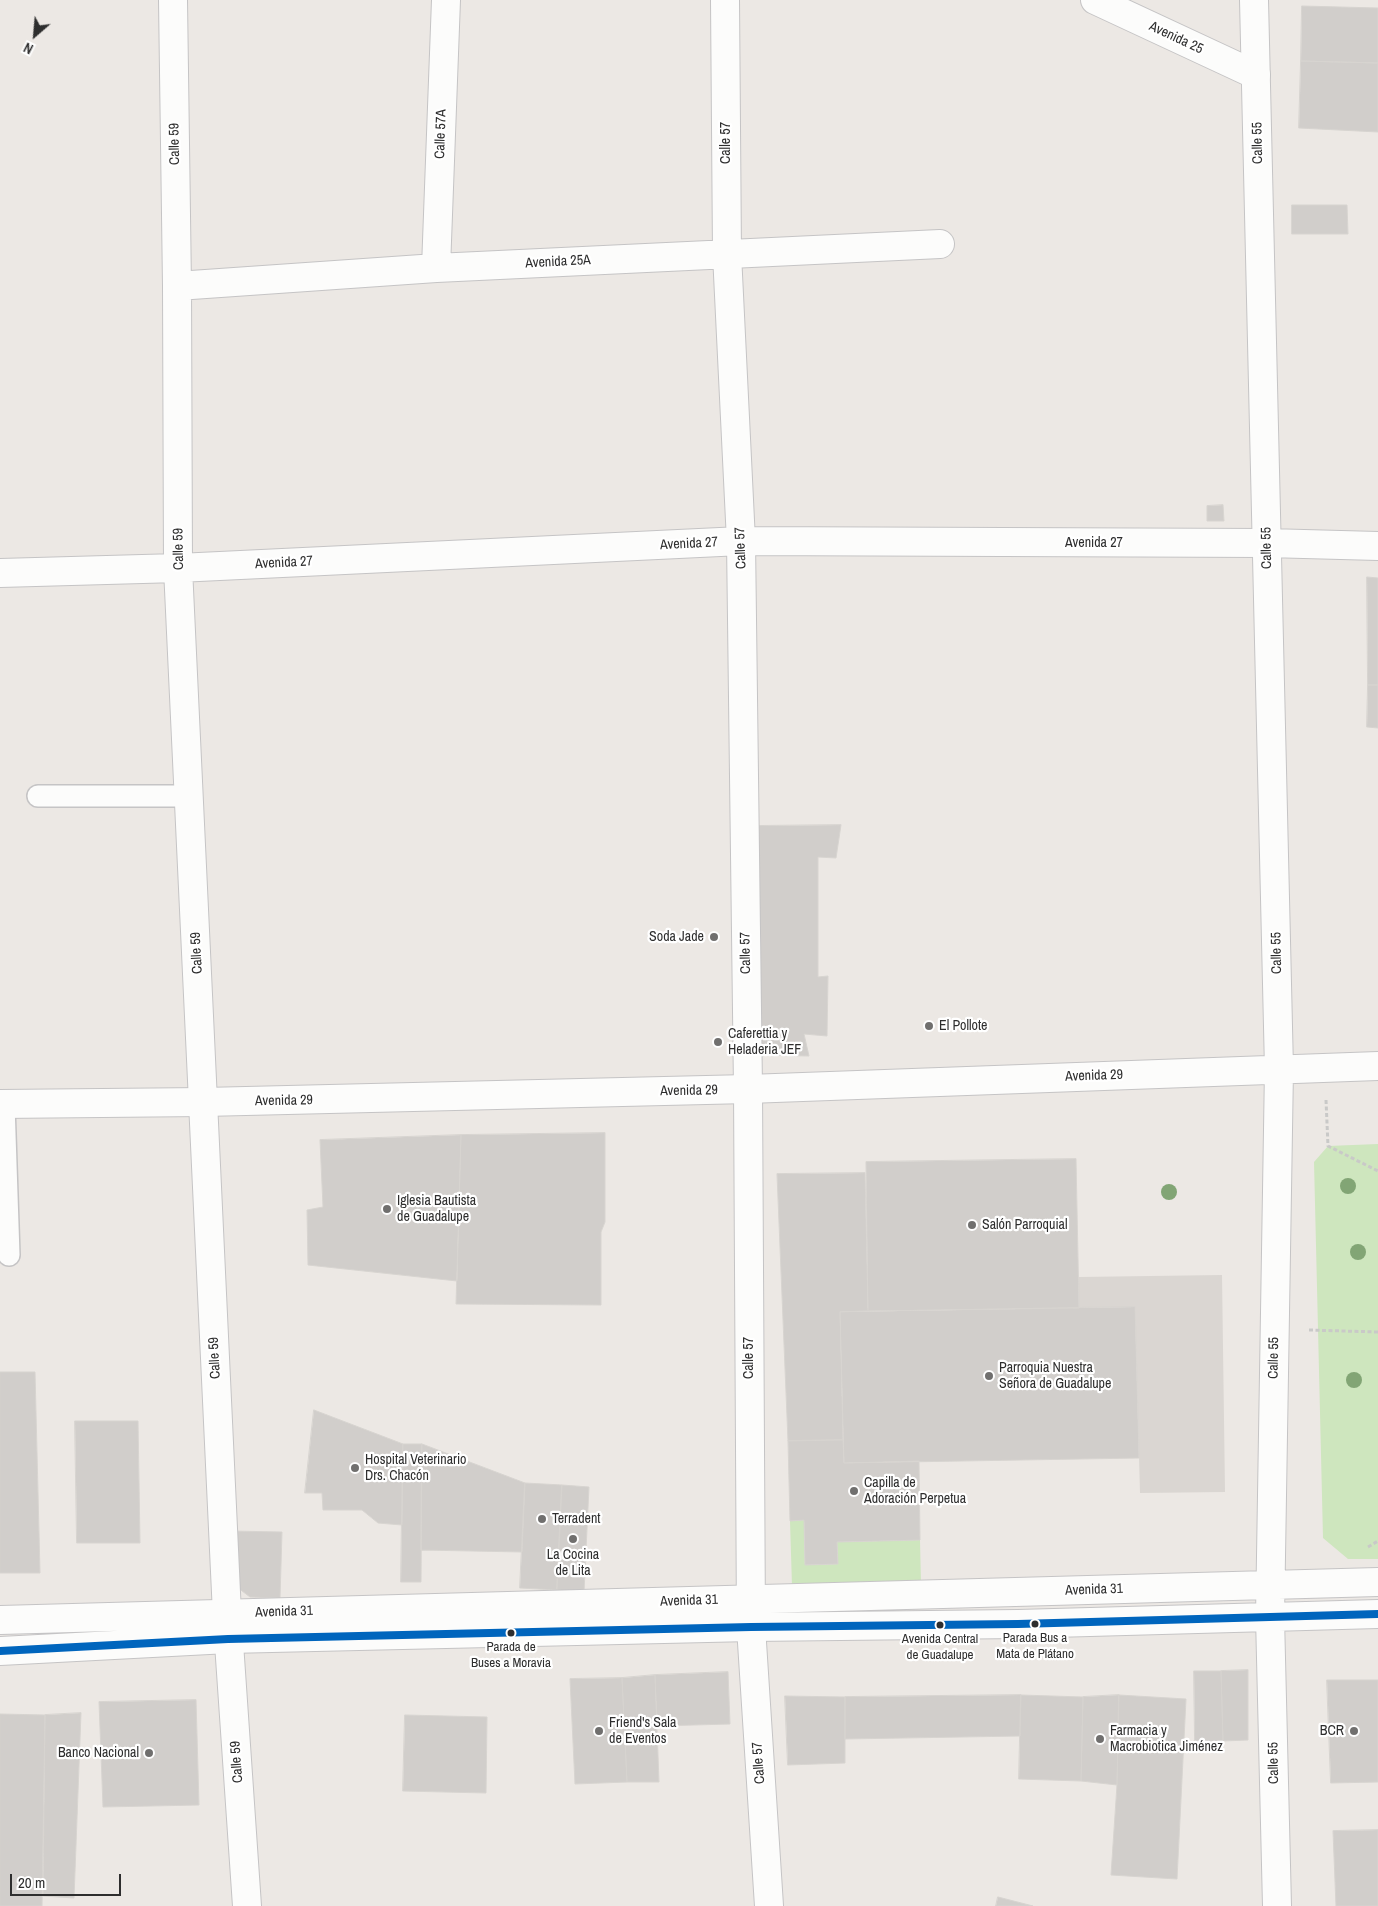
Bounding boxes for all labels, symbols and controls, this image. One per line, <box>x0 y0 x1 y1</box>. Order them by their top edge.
north arrow <box>10 10 60 60</box>
street label: Avenida 25 <box>1146 18 1206 58</box>
text: N <box>20 38 36 58</box>
street label: Calle 57A <box>432 109 450 159</box>
street label: Calle 57 <box>718 122 734 164</box>
street label: Calle 55 <box>1249 122 1267 164</box>
street label: Calle 59 <box>166 123 184 165</box>
street label: Avenida 25A <box>525 252 591 272</box>
street label: Calle 57 <box>732 527 750 569</box>
street label: Calle 55 <box>1258 527 1276 569</box>
street label: Calle 59 <box>170 528 188 570</box>
street label: Avenida 27 <box>660 534 718 554</box>
street label: Avenida 27 <box>1065 535 1123 551</box>
street label: Avenida 27 <box>255 553 313 573</box>
place label: Soda Jade <box>649 929 704 945</box>
marker: Soda Jade <box>708 931 720 943</box>
street label: Calle 59 <box>188 932 206 974</box>
street label: Calle 57 <box>737 932 755 974</box>
street label: Calle 55 <box>1268 932 1286 974</box>
place label: El Pollote <box>939 1018 987 1034</box>
marker: El Pollote <box>923 1020 935 1032</box>
place label: Caferettia y Heladeria JEF <box>728 1026 801 1058</box>
marker: Caferettia y Heladeria JEF <box>712 1036 724 1048</box>
street label: Avenida 29 <box>1065 1067 1123 1085</box>
street label: Avenida 29 <box>660 1082 718 1100</box>
street label: Avenida 29 <box>255 1092 313 1110</box>
place label: Iglesia Bautista de Guadalupe <box>397 1193 476 1226</box>
marker: Iglesia Bautista de Guadalupe <box>381 1203 393 1215</box>
place label: Salón Parroquial <box>982 1217 1068 1233</box>
marker: Salón Parroquial <box>966 1219 978 1231</box>
street label: Calle 59 <box>206 1337 224 1379</box>
street label: Calle 57 <box>741 1337 757 1379</box>
street label: Calle 55 <box>1265 1337 1283 1379</box>
place label: Parroquia Nuestra Señora de Guadalupe <box>999 1360 1111 1392</box>
marker: Parroquia Nuestra Señora de Guadalupe <box>983 1370 995 1382</box>
place label: Hospital Veterinario Drs. Chacón <box>365 1452 466 1484</box>
marker: Hospital Veterinario Drs. Chacón <box>349 1462 361 1474</box>
place label: Capilla de Adoración Perpetua <box>864 1475 966 1508</box>
marker: Capilla de Adoración Perpetua <box>848 1485 860 1497</box>
place label: Terradent <box>552 1511 600 1527</box>
marker: Terradent <box>536 1513 548 1525</box>
marker: La Cocina de Lita <box>567 1533 579 1545</box>
place label: La Cocina de Lita <box>547 1547 599 1580</box>
street label: Avenida 31 <box>1065 1581 1123 1599</box>
street label: Avenida 31 <box>660 1592 718 1610</box>
street label: Avenida 31 <box>255 1603 313 1621</box>
marker: Parada Bus a Mata de Plátano <box>1030 1619 1040 1629</box>
marker: Avenida Central de Guadalupe <box>935 1620 945 1630</box>
marker: Parada de Buses a Moravia <box>506 1628 516 1638</box>
place label: Parada Bus a Mata de Plátano <box>996 1631 1074 1662</box>
place label: Avenida Central de Guadalupe <box>902 1632 978 1663</box>
place label: Parada de Buses a Moravia <box>471 1640 551 1671</box>
place label: Friend's Sala de Eventos <box>609 1715 676 1748</box>
place label: Farmacia y Macrobiotica Jiménez <box>1110 1723 1223 1755</box>
place label: BCR <box>1320 1723 1344 1739</box>
marker: Friend's Sala de Eventos <box>593 1725 605 1737</box>
marker: BCR <box>1348 1725 1360 1737</box>
marker: Farmacia y Macrobiotica Jiménez <box>1094 1733 1106 1745</box>
street label: Calle 59 <box>227 1740 247 1784</box>
street label: Calle 57 <box>749 1741 769 1785</box>
street label: Calle 55 <box>1265 1742 1283 1784</box>
place label: Banco Nacional <box>58 1745 139 1761</box>
marker: Banco Nacional <box>143 1747 155 1759</box>
scale bar <box>12 1864 124 1896</box>
text: 20 m <box>18 1872 45 1893</box>

